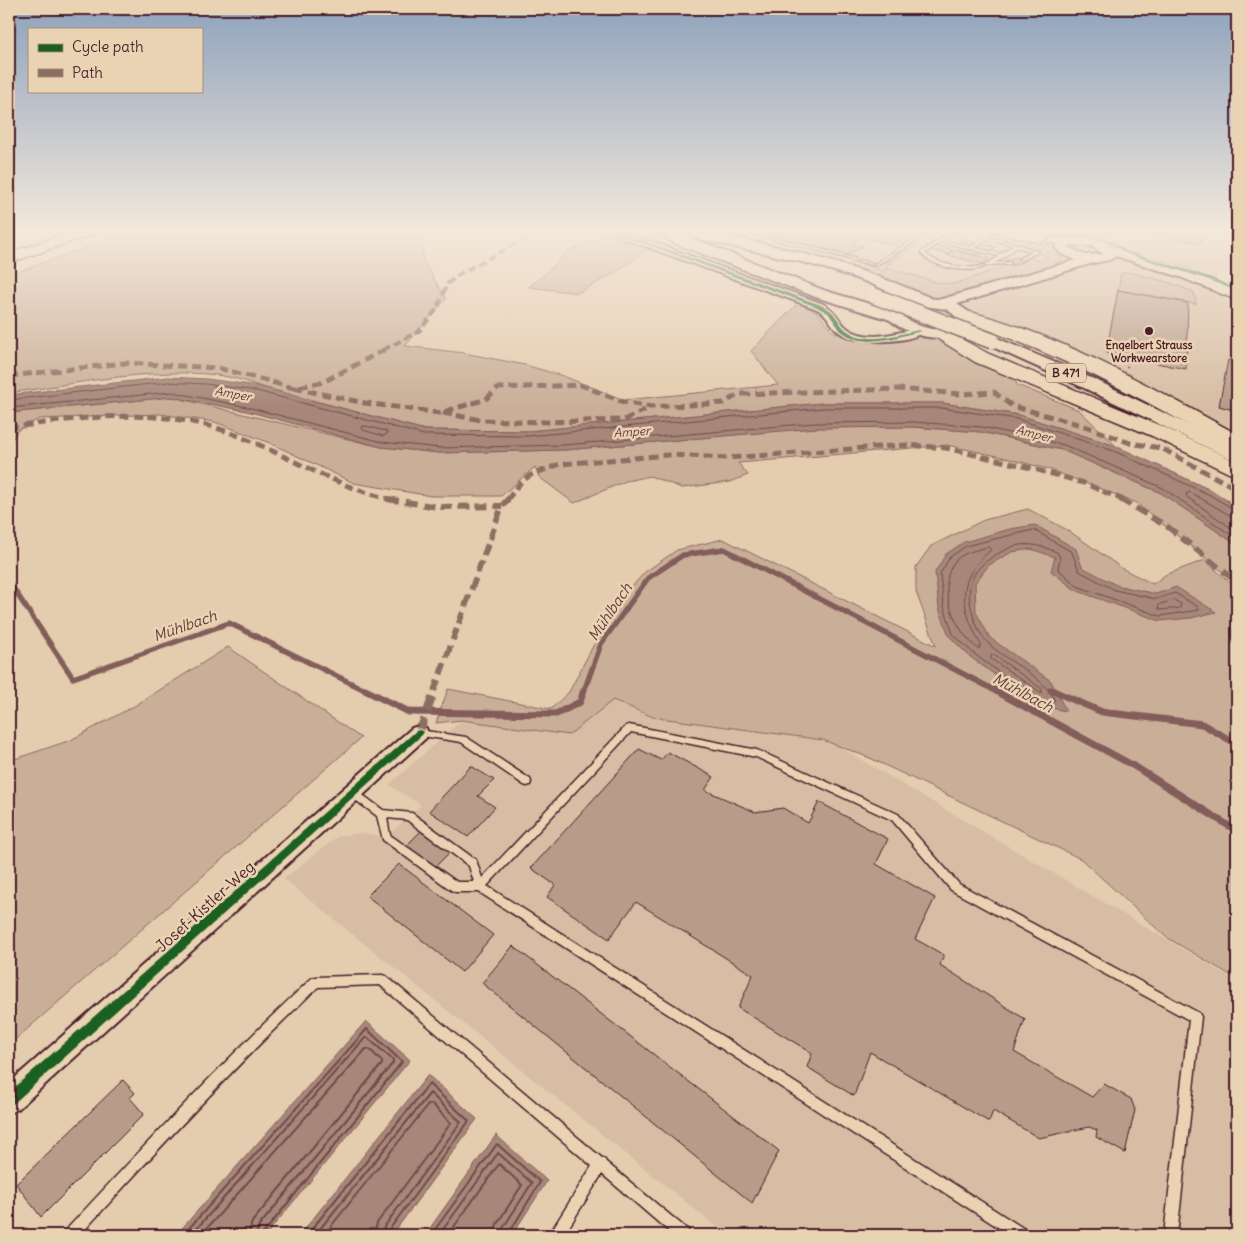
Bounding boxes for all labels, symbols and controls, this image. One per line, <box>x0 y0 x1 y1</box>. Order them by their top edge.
legend <box>28 28 202 92</box>
text: Cycle path <box>72 37 144 56</box>
text: Path <box>72 63 103 82</box>
marker: Engelbert Strauss Workwearstore <box>1143 325 1155 337</box>
place label: Engelbert Strauss Workwearstore <box>1106 338 1192 365</box>
road number: B 471 <box>1046 363 1086 382</box>
water label: Amper <box>214 383 254 404</box>
water label: Amper <box>1015 422 1056 446</box>
water label: Amper <box>613 423 653 440</box>
water label: Mühlbach <box>583 579 636 644</box>
water label: Mühlbach <box>151 606 219 645</box>
water label: Mühlbach <box>990 669 1057 717</box>
street label: Josef-Kistler-Weg <box>151 856 259 956</box>

